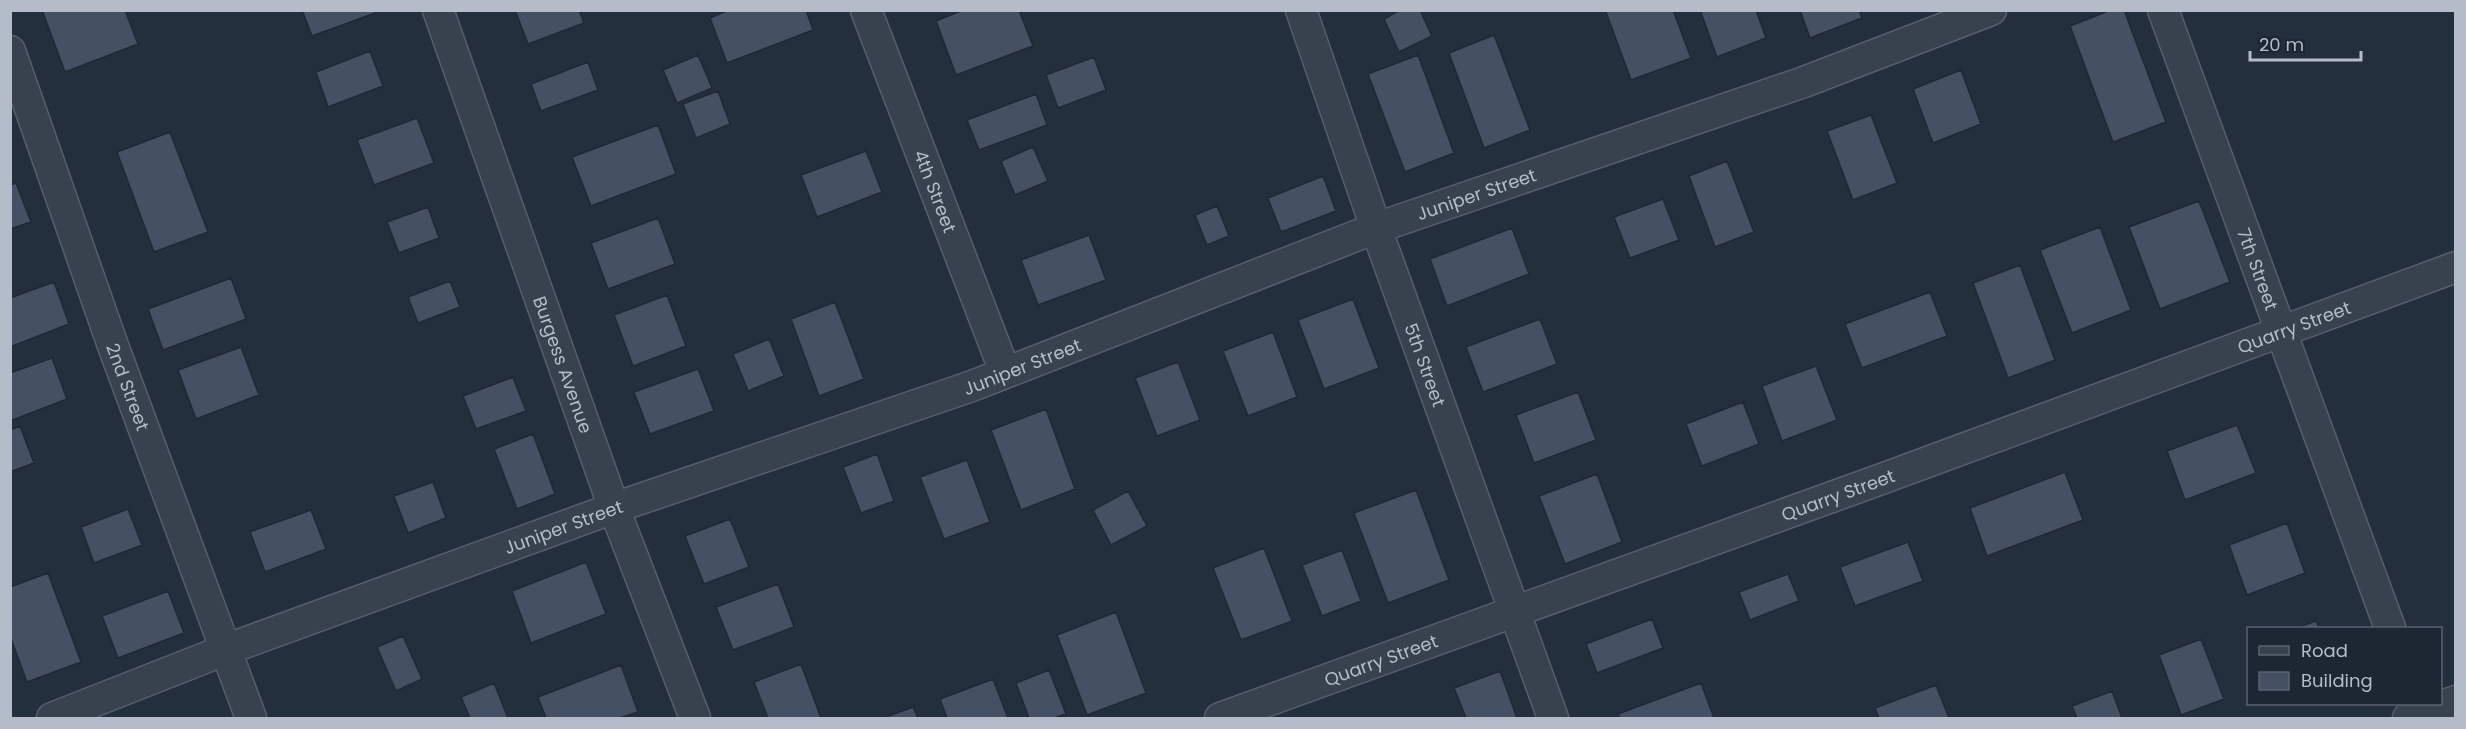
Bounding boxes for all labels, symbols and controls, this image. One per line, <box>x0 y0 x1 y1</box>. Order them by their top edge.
scale bar <box>2250 24 2361 62</box>
text: 20 m <box>2259 32 2304 57</box>
street label: 4th Street <box>908 146 963 236</box>
street label: Juniper Street <box>1413 162 1539 226</box>
street label: 7th Street <box>2232 225 2285 314</box>
street label: Burgess Avenue <box>528 292 599 437</box>
street label: Quarry Street <box>2234 294 2354 359</box>
street label: 5th Street <box>1399 320 1452 410</box>
street label: Juniper Street <box>960 332 1085 401</box>
street label: 2nd Street <box>101 339 156 434</box>
street label: Quarry Street <box>1778 463 1898 527</box>
street label: Juniper Street <box>500 493 626 560</box>
legend <box>2247 627 2442 705</box>
street label: Quarry Street <box>1321 628 1441 692</box>
text: Road <box>2301 638 2348 663</box>
text: Building <box>2301 668 2373 693</box>

